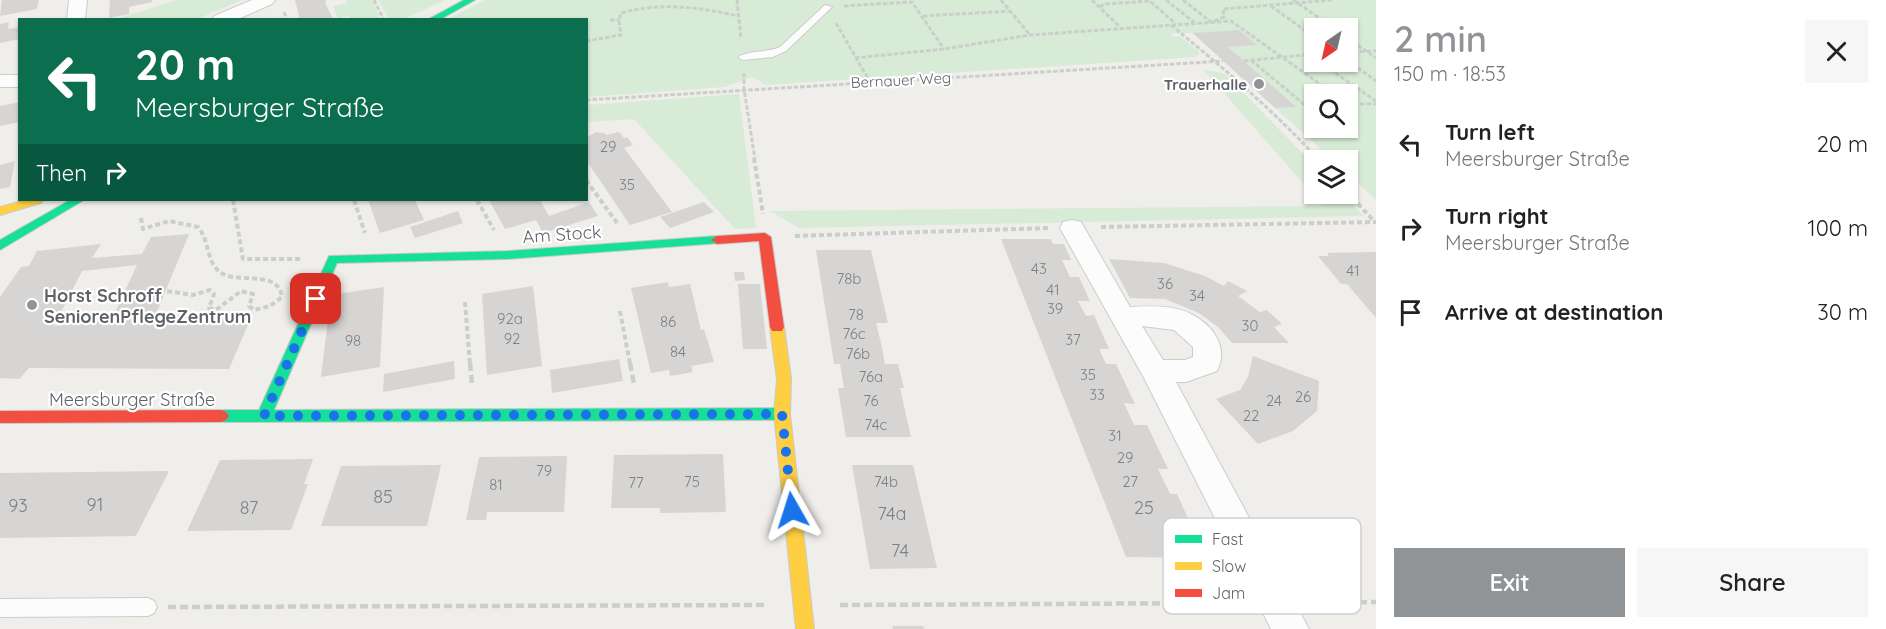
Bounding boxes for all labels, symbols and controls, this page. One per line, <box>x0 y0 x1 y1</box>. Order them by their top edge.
text: 2 min <box>1394 16 1487 61</box>
north arrow <box>1304 18 1358 72</box>
map controls <box>1304 18 1358 204</box>
button: close <box>1805 20 1868 83</box>
text: 20 m <box>135 38 235 91</box>
icon: left <box>36 42 114 120</box>
text: 150 m · 18:53 <box>1394 61 1506 86</box>
street label: Bernauer Weg <box>850 68 952 92</box>
place label: Trauerhalle <box>1164 75 1247 94</box>
marker: Trauerhalle <box>1252 77 1266 91</box>
button: search <box>1304 84 1358 138</box>
text: Meersburger Straße <box>135 90 384 124</box>
text: Turn left <box>1445 118 1535 146</box>
icon: left <box>1394 128 1427 161</box>
text: 20 m <box>1817 130 1868 158</box>
house number: 29 <box>600 137 616 156</box>
text: Meersburger Straße <box>1445 146 1630 171</box>
button: layers <box>1304 150 1358 204</box>
icon: right <box>99 156 132 189</box>
text: Then <box>36 159 87 187</box>
house number: 35 <box>619 175 635 194</box>
text: Turn right <box>1445 202 1549 230</box>
icon: right <box>1394 212 1427 245</box>
text: 100 m <box>1808 214 1868 242</box>
street label: Am Stock <box>522 220 602 248</box>
text: Meersburger Straße <box>1445 230 1630 255</box>
house number: 43 <box>1031 259 1047 278</box>
house number: 41 <box>1346 261 1360 280</box>
house number: 78b <box>837 269 861 288</box>
pin <box>290 273 341 324</box>
house number: 36 <box>1157 274 1173 293</box>
house number: 41 <box>1046 280 1060 299</box>
icon: arrive <box>299 282 332 315</box>
place label: Horst Schroff SeniorenPflegeZentrum <box>44 284 251 328</box>
house number: 34 <box>1189 286 1205 305</box>
icon: arrive <box>1394 296 1427 329</box>
marker: Horst Schroff SeniorenPflegeZentrum <box>25 298 39 312</box>
text: Arrive at destination <box>1445 298 1663 326</box>
text: 30 m <box>1817 298 1868 326</box>
house number: 39 <box>1047 299 1063 318</box>
house number: 78 <box>848 305 864 324</box>
house number: 92a <box>497 309 523 328</box>
house number: 86 <box>660 312 676 331</box>
house number: 30 <box>1242 316 1258 335</box>
house number: 76c <box>842 324 866 343</box>
house number: 92 <box>504 329 520 348</box>
house number: 37 <box>1065 330 1081 349</box>
house number: 98 <box>345 331 361 350</box>
house number: 84 <box>670 342 686 361</box>
house number: 76b <box>846 344 870 363</box>
house number: 35 <box>1080 365 1096 384</box>
house number: 76a <box>859 367 883 386</box>
house number: 33 <box>1089 385 1105 404</box>
house number: 26 <box>1295 387 1311 406</box>
street label: Meersburger Straße <box>49 388 215 411</box>
house number: 76 <box>863 391 879 410</box>
house number: 24 <box>1266 391 1282 410</box>
house number: 22 <box>1243 406 1259 425</box>
house number: 74c <box>865 415 888 434</box>
house number: 31 <box>1108 426 1122 445</box>
house number: 29 <box>1117 448 1133 467</box>
house number: 79 <box>536 461 552 480</box>
house number: 75 <box>684 472 700 491</box>
house number: 74b <box>874 472 898 491</box>
house number: 27 <box>1122 472 1138 491</box>
house number: 77 <box>628 473 644 492</box>
house number: 81 <box>489 475 503 494</box>
position arrow <box>760 478 824 542</box>
house number: 85 <box>373 485 393 508</box>
house number: 91 <box>87 493 103 516</box>
house number: 93 <box>8 494 28 517</box>
house number: 87 <box>240 496 258 519</box>
house number: 25 <box>1134 496 1154 519</box>
house number: 74a <box>878 502 906 525</box>
legend <box>1163 518 1361 614</box>
text: Fast <box>1212 529 1243 549</box>
house number: 74 <box>891 539 909 562</box>
button: Exit <box>1394 548 1625 617</box>
button: Share <box>1637 548 1868 617</box>
text: Slow <box>1212 556 1246 576</box>
text: Jam <box>1212 583 1245 603</box>

